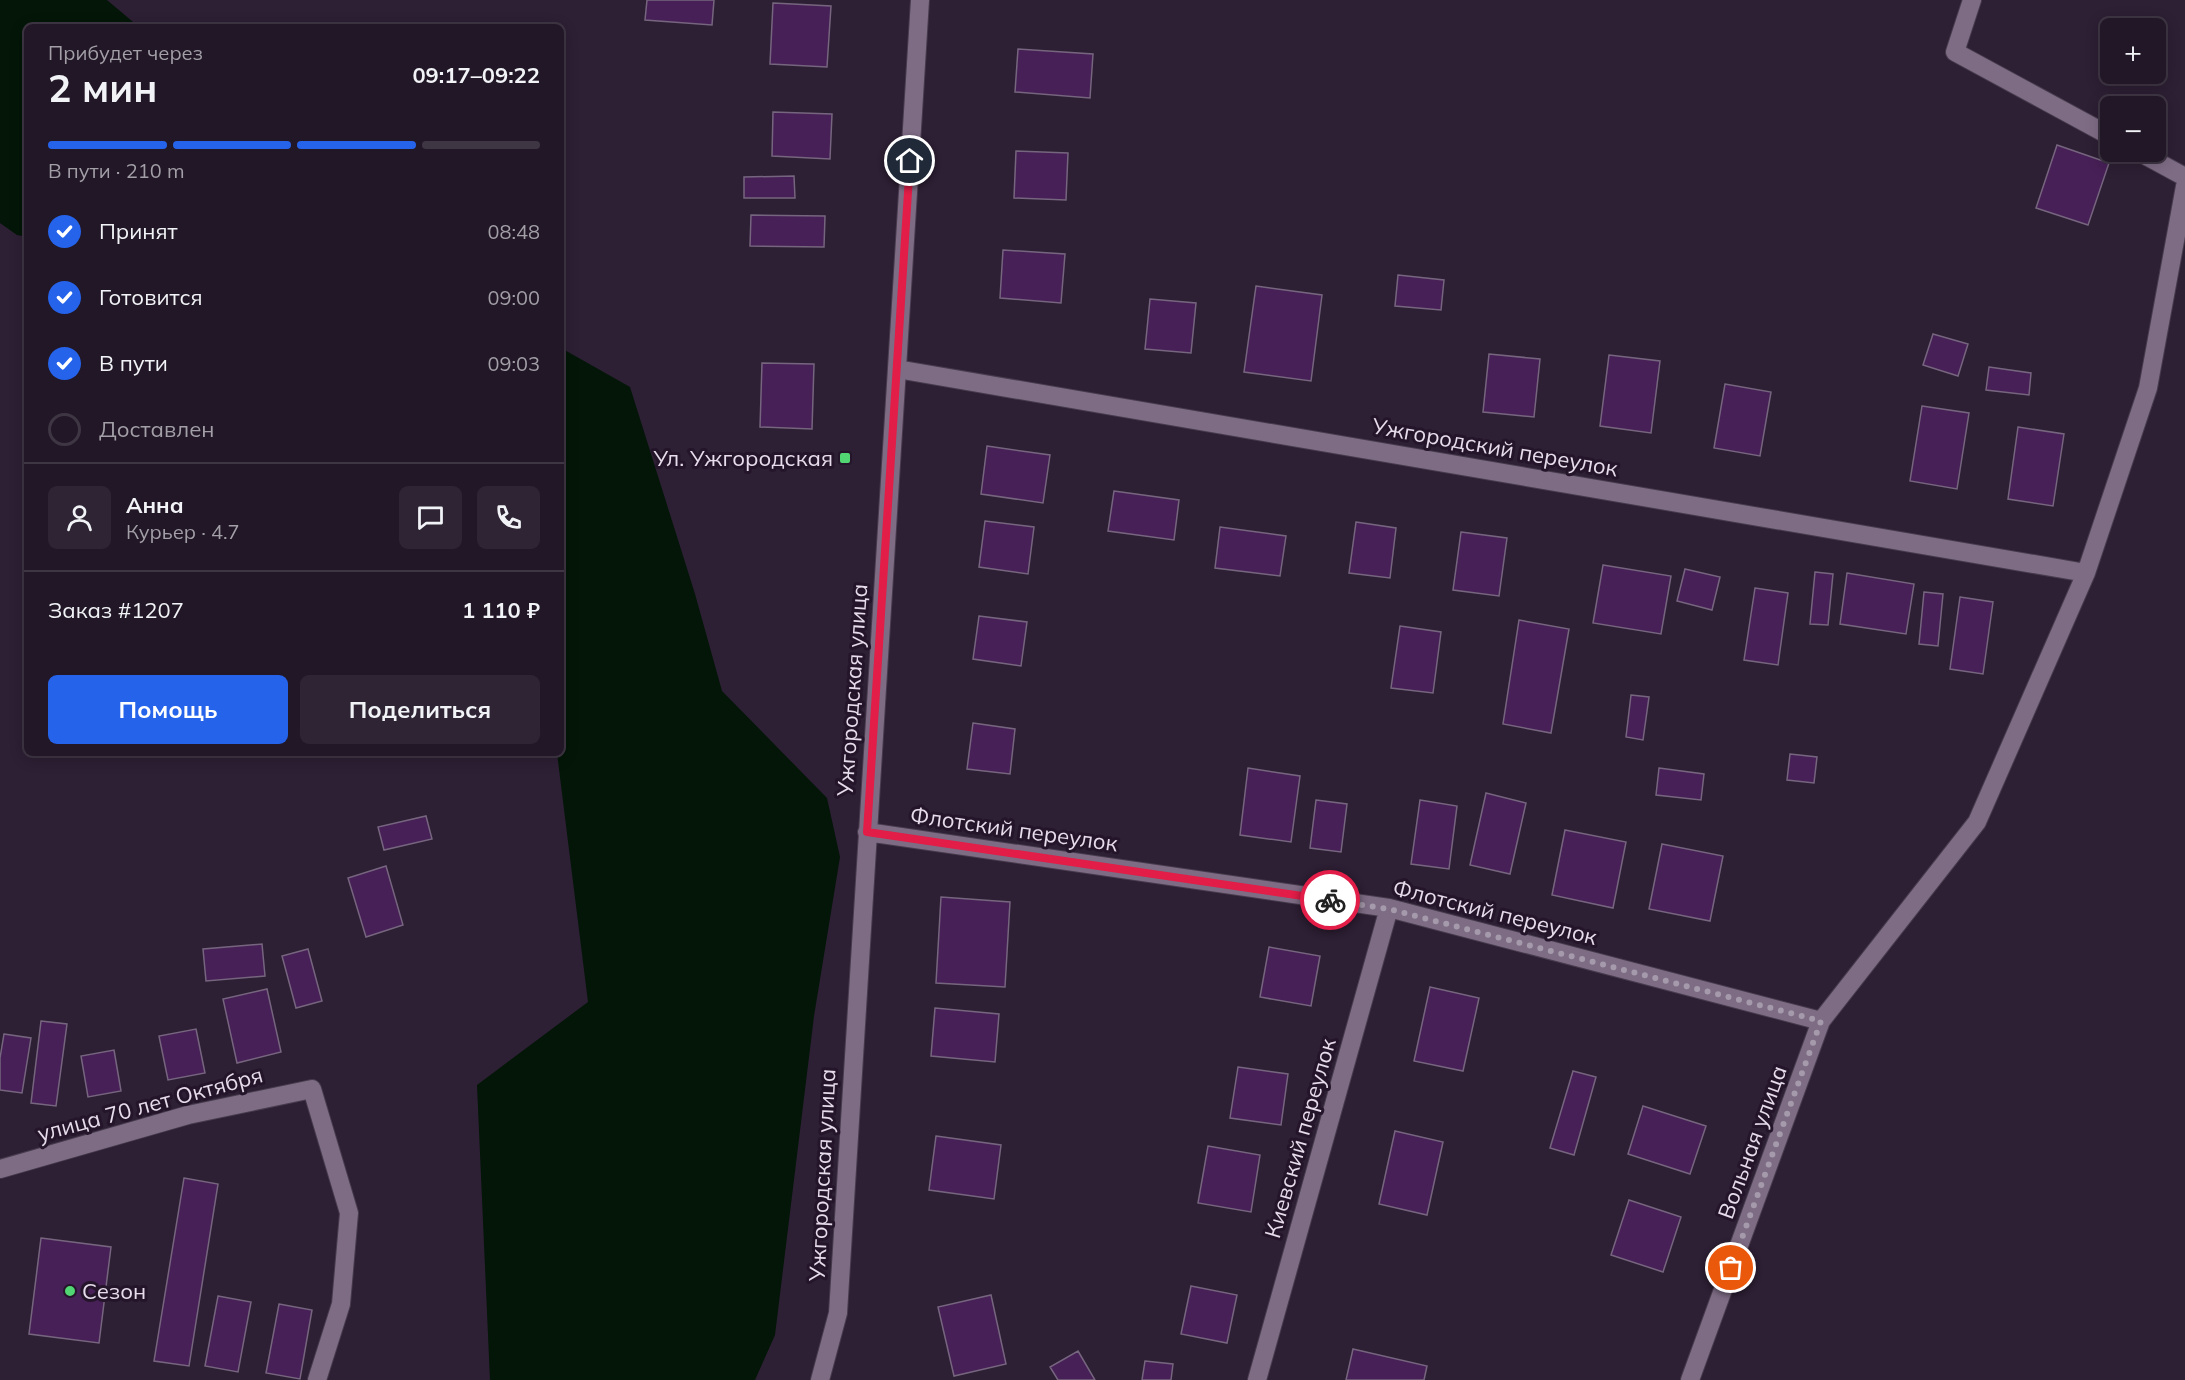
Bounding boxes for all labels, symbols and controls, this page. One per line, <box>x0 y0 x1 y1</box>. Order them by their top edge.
map controls <box>2100 18 2166 162</box>
button: + <box>2100 18 2166 84</box>
text: Прибудет через <box>48 40 203 65</box>
text: 09:17–09:22 <box>412 61 540 89</box>
text: 2 мин <box>48 63 157 112</box>
button: − <box>2100 96 2166 162</box>
pin <box>884 135 935 186</box>
icon: home <box>893 144 926 177</box>
text: В пути · 210 m <box>48 158 184 183</box>
icon: check <box>48 215 81 248</box>
text: Принят <box>99 217 178 245</box>
text: 08:48 <box>487 219 540 244</box>
icon: check <box>48 281 81 314</box>
text: Готовится <box>99 283 203 311</box>
text: 09:00 <box>487 285 540 310</box>
icon: check <box>48 347 81 380</box>
text: В пути <box>99 349 168 377</box>
text: 09:03 <box>487 351 540 376</box>
street label: Ужгородский переулок <box>1369 411 1620 482</box>
text: Доставлен <box>99 415 215 443</box>
place label: Ул. Ужгородская <box>653 444 833 472</box>
marker: Ул. Ужгородская <box>838 451 852 465</box>
button: person <box>48 486 111 549</box>
button: chat <box>399 486 462 549</box>
button: phone <box>477 486 540 549</box>
text: Анна <box>126 491 184 519</box>
text: Курьер · 4.7 <box>126 519 240 544</box>
street label: Ужгородская улица <box>831 583 873 798</box>
text: Заказ #1207 <box>48 596 184 624</box>
text: 1 110 ₽ <box>462 596 540 624</box>
button: Помощь <box>48 675 288 744</box>
button: Поделиться <box>300 675 540 744</box>
street label: Флотский переулок <box>908 801 1120 857</box>
courier <box>1300 870 1360 930</box>
street label: Флотский переулок <box>1390 873 1600 951</box>
icon: bike <box>1314 884 1347 917</box>
street label: Киевский переулок <box>1258 1035 1342 1241</box>
street label: улица 70 лет Октября <box>34 1060 266 1148</box>
street label: Вольная улица <box>1711 1062 1793 1222</box>
street label: Ужгородская улица <box>802 1068 842 1283</box>
pin <box>1705 1242 1756 1293</box>
icon: bag <box>1714 1251 1747 1284</box>
place label: Сезон <box>82 1277 146 1305</box>
marker: Сезон <box>63 1284 77 1298</box>

